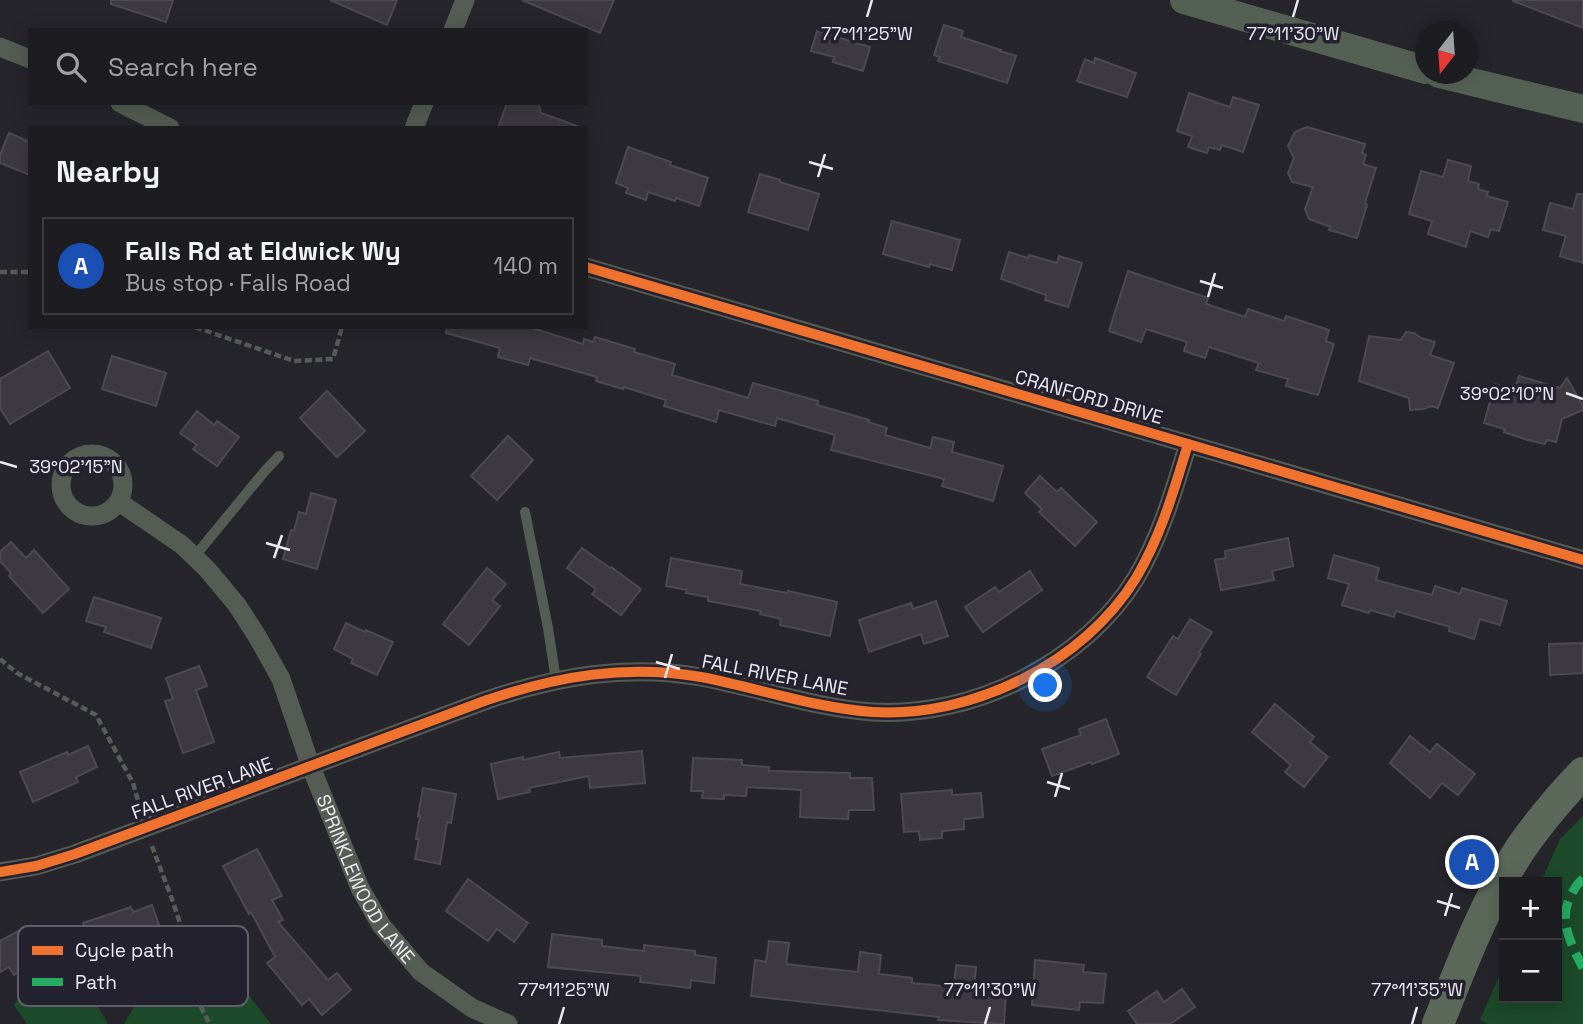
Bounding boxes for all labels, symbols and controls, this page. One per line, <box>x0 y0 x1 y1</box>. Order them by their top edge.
north arrow <box>1415 21 1478 84</box>
text: 77°11'25"W <box>821 22 913 45</box>
text: 77°11'30"W <box>1247 22 1340 45</box>
search box <box>28 28 588 105</box>
icon: search <box>52 48 90 86</box>
text: Search here <box>108 50 258 84</box>
text: Nearby <box>56 152 160 191</box>
text: Falls Rd at Eldwick Wy <box>125 234 401 268</box>
text: A <box>74 251 88 281</box>
text: 140 m <box>494 251 558 281</box>
text: Bus stop · Falls Road <box>125 268 351 298</box>
street label: CRANFORD DRIVE <box>1012 364 1166 430</box>
text: 39°02'10"N <box>1460 382 1554 405</box>
text: 39°02'15"N <box>29 455 123 478</box>
street label: FALL RIVER LANE <box>700 649 850 701</box>
your location <box>1028 668 1062 702</box>
street label: FALL RIVER LANE <box>128 751 276 825</box>
street label: SPRINKLEWOOD LANE <box>311 790 421 969</box>
pin: A <box>1449 836 1495 888</box>
map controls <box>1499 877 1562 1003</box>
button: + <box>1499 877 1562 940</box>
legend <box>18 926 248 1006</box>
text: Cycle path <box>75 938 174 963</box>
button: − <box>1499 940 1562 1003</box>
text: Path <box>75 970 117 995</box>
text: 77°11'25"W <box>518 978 610 1001</box>
text: 77°11'30"W <box>944 978 1037 1001</box>
text: 77°11'35"W <box>1371 978 1463 1001</box>

